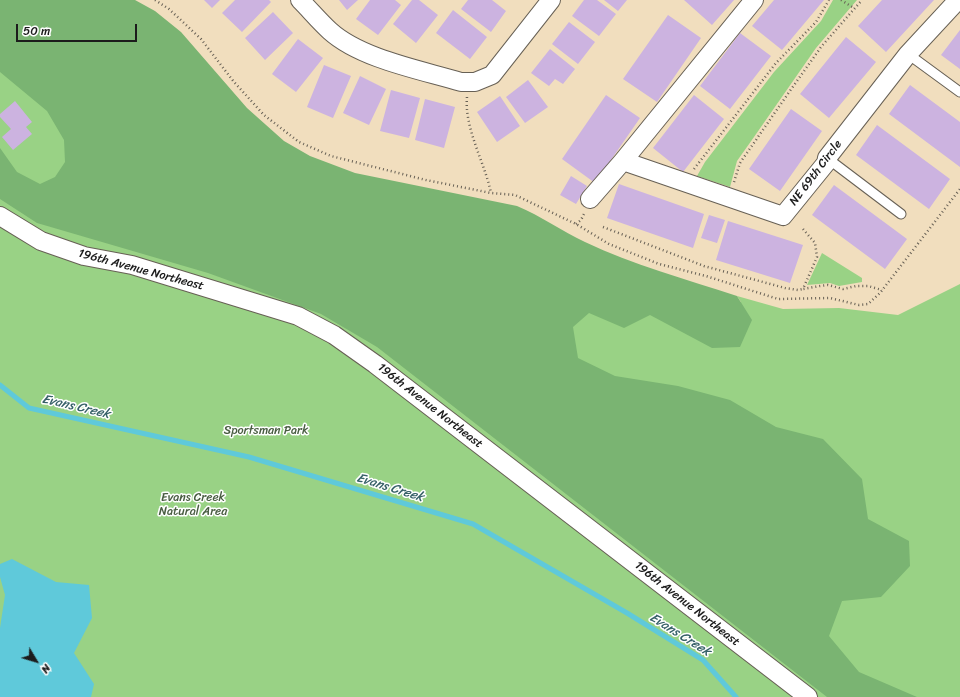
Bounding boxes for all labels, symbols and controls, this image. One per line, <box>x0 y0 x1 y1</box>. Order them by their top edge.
scale bar <box>18 16 139 42</box>
text: 50 m <box>23 20 50 42</box>
street label: NE 69th Circle <box>787 137 845 209</box>
street label: 196th Avenue Northeast <box>77 246 205 294</box>
street label: 196th Avenue Northeast <box>375 361 485 451</box>
water label: Evans Creek <box>41 392 111 422</box>
park label: Sportsman Park <box>224 424 308 438</box>
water label: Evans Creek <box>355 470 425 506</box>
park label: Evans Creek Natural Area <box>159 491 227 519</box>
street label: 196th Avenue Northeast <box>632 559 742 649</box>
water label: Evans Creek <box>647 610 713 660</box>
north arrow <box>16 641 56 681</box>
text: N <box>36 660 56 678</box>

